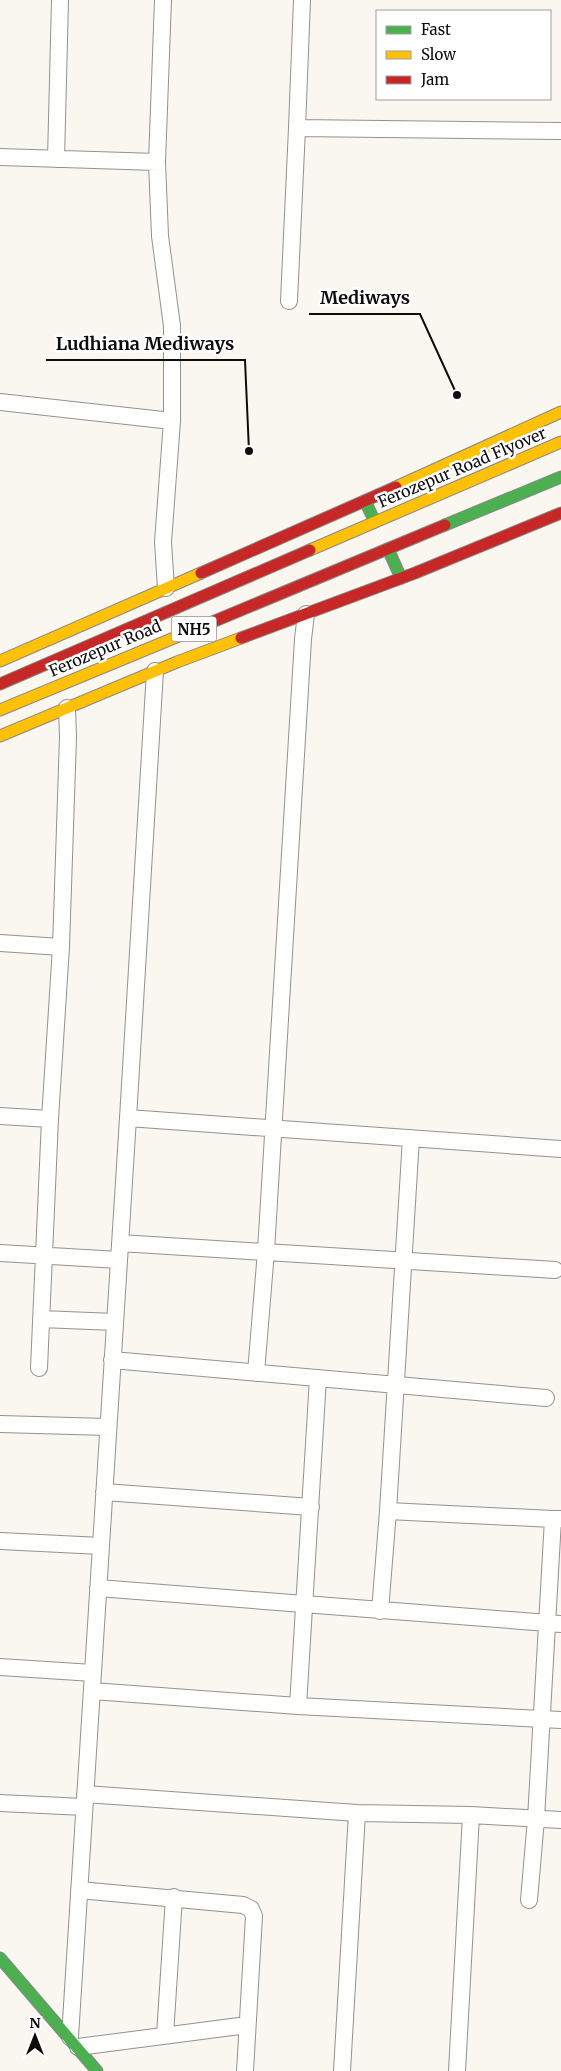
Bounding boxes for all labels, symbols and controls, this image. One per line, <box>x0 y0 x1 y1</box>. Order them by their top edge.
legend <box>376 10 551 100</box>
text: Fast <box>421 20 451 39</box>
text: Slow <box>421 45 456 64</box>
text: Jam <box>420 70 449 89</box>
callout: Mediways <box>309 281 420 314</box>
text: Mediways <box>320 286 410 309</box>
callout: Ludhiana Mediways <box>46 327 245 360</box>
text: Ludhiana Mediways <box>56 332 234 355</box>
street label: Ferozepur Road Flyover <box>375 422 549 512</box>
street label: Ferozepur Road <box>46 615 164 681</box>
road number: NH5 <box>172 616 216 642</box>
north arrow <box>10 2011 60 2061</box>
text: N <box>29 2014 41 2032</box>

